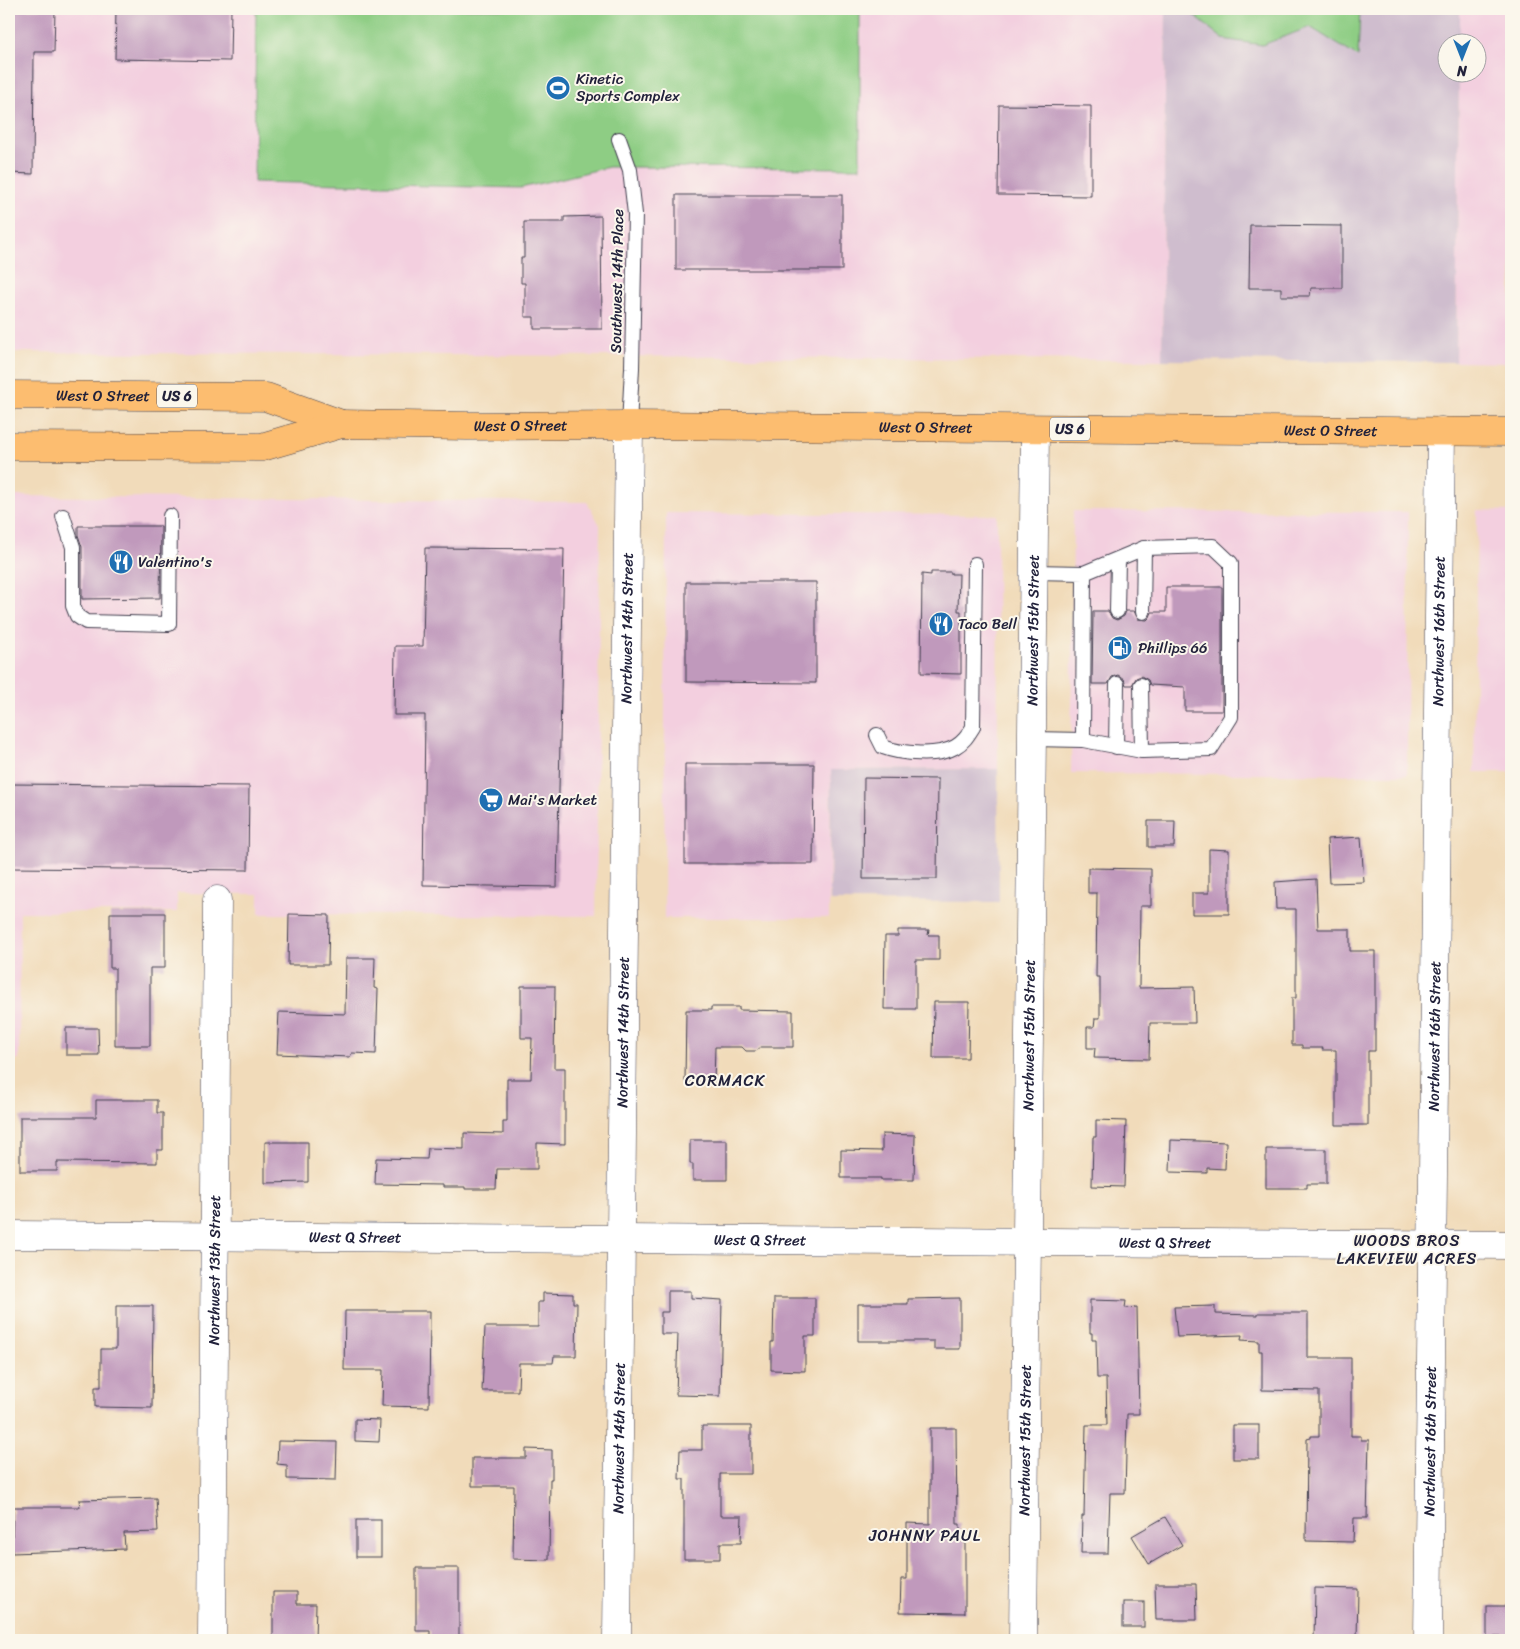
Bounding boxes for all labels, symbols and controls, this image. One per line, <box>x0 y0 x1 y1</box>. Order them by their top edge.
north arrow <box>1438 32 1488 82</box>
text: N <box>1457 58 1468 83</box>
place label: Kinetic Sports Complex <box>576 66 680 109</box>
sports icon: Kinetic Sports Complex <box>545 75 571 101</box>
street label: Southwest 14th Place <box>603 208 631 353</box>
street label: West O Street <box>56 382 151 409</box>
road number: US 6 <box>157 384 197 408</box>
street label: West O Street <box>474 412 568 439</box>
street label: West O Street <box>879 414 973 441</box>
street label: West O Street <box>1284 417 1378 444</box>
road number: US 6 <box>1050 418 1090 440</box>
restaurant icon: Valentino's <box>108 549 134 575</box>
place label: Valentino's <box>138 549 212 575</box>
street label: Northwest 14th Street <box>613 552 641 704</box>
street label: Northwest 15th Street <box>1019 554 1047 706</box>
street label: Northwest 16th Street <box>1425 555 1453 706</box>
restaurant icon: Taco Bell <box>928 611 954 637</box>
place label: Taco Bell <box>958 611 1018 637</box>
fuel station icon: Phillips 66 <box>1107 635 1133 661</box>
place label: Phillips 66 <box>1138 635 1208 661</box>
supermarket icon: Mai's Market <box>478 787 504 813</box>
place label: Mai's Market <box>508 787 598 813</box>
street label: Northwest 14th Street <box>609 956 637 1108</box>
street label: Northwest 15th Street <box>1015 959 1043 1111</box>
street label: Northwest 16th Street <box>1421 960 1448 1111</box>
district label: CORMACK <box>685 1066 765 1095</box>
street label: Northwest 13th Street <box>201 1194 228 1345</box>
street label: West Q Street <box>309 1224 402 1251</box>
district label: WOODS BROS LAKEVIEW ACRES <box>1337 1226 1477 1273</box>
street label: West Q Street <box>714 1227 807 1253</box>
street label: West Q Street <box>1119 1229 1212 1256</box>
street label: Northwest 14th Street <box>605 1362 633 1514</box>
street label: Northwest 15th Street <box>1011 1364 1039 1516</box>
street label: Northwest 16th Street <box>1416 1365 1444 1516</box>
district label: JOHNNY PAUL <box>868 1521 981 1550</box>

